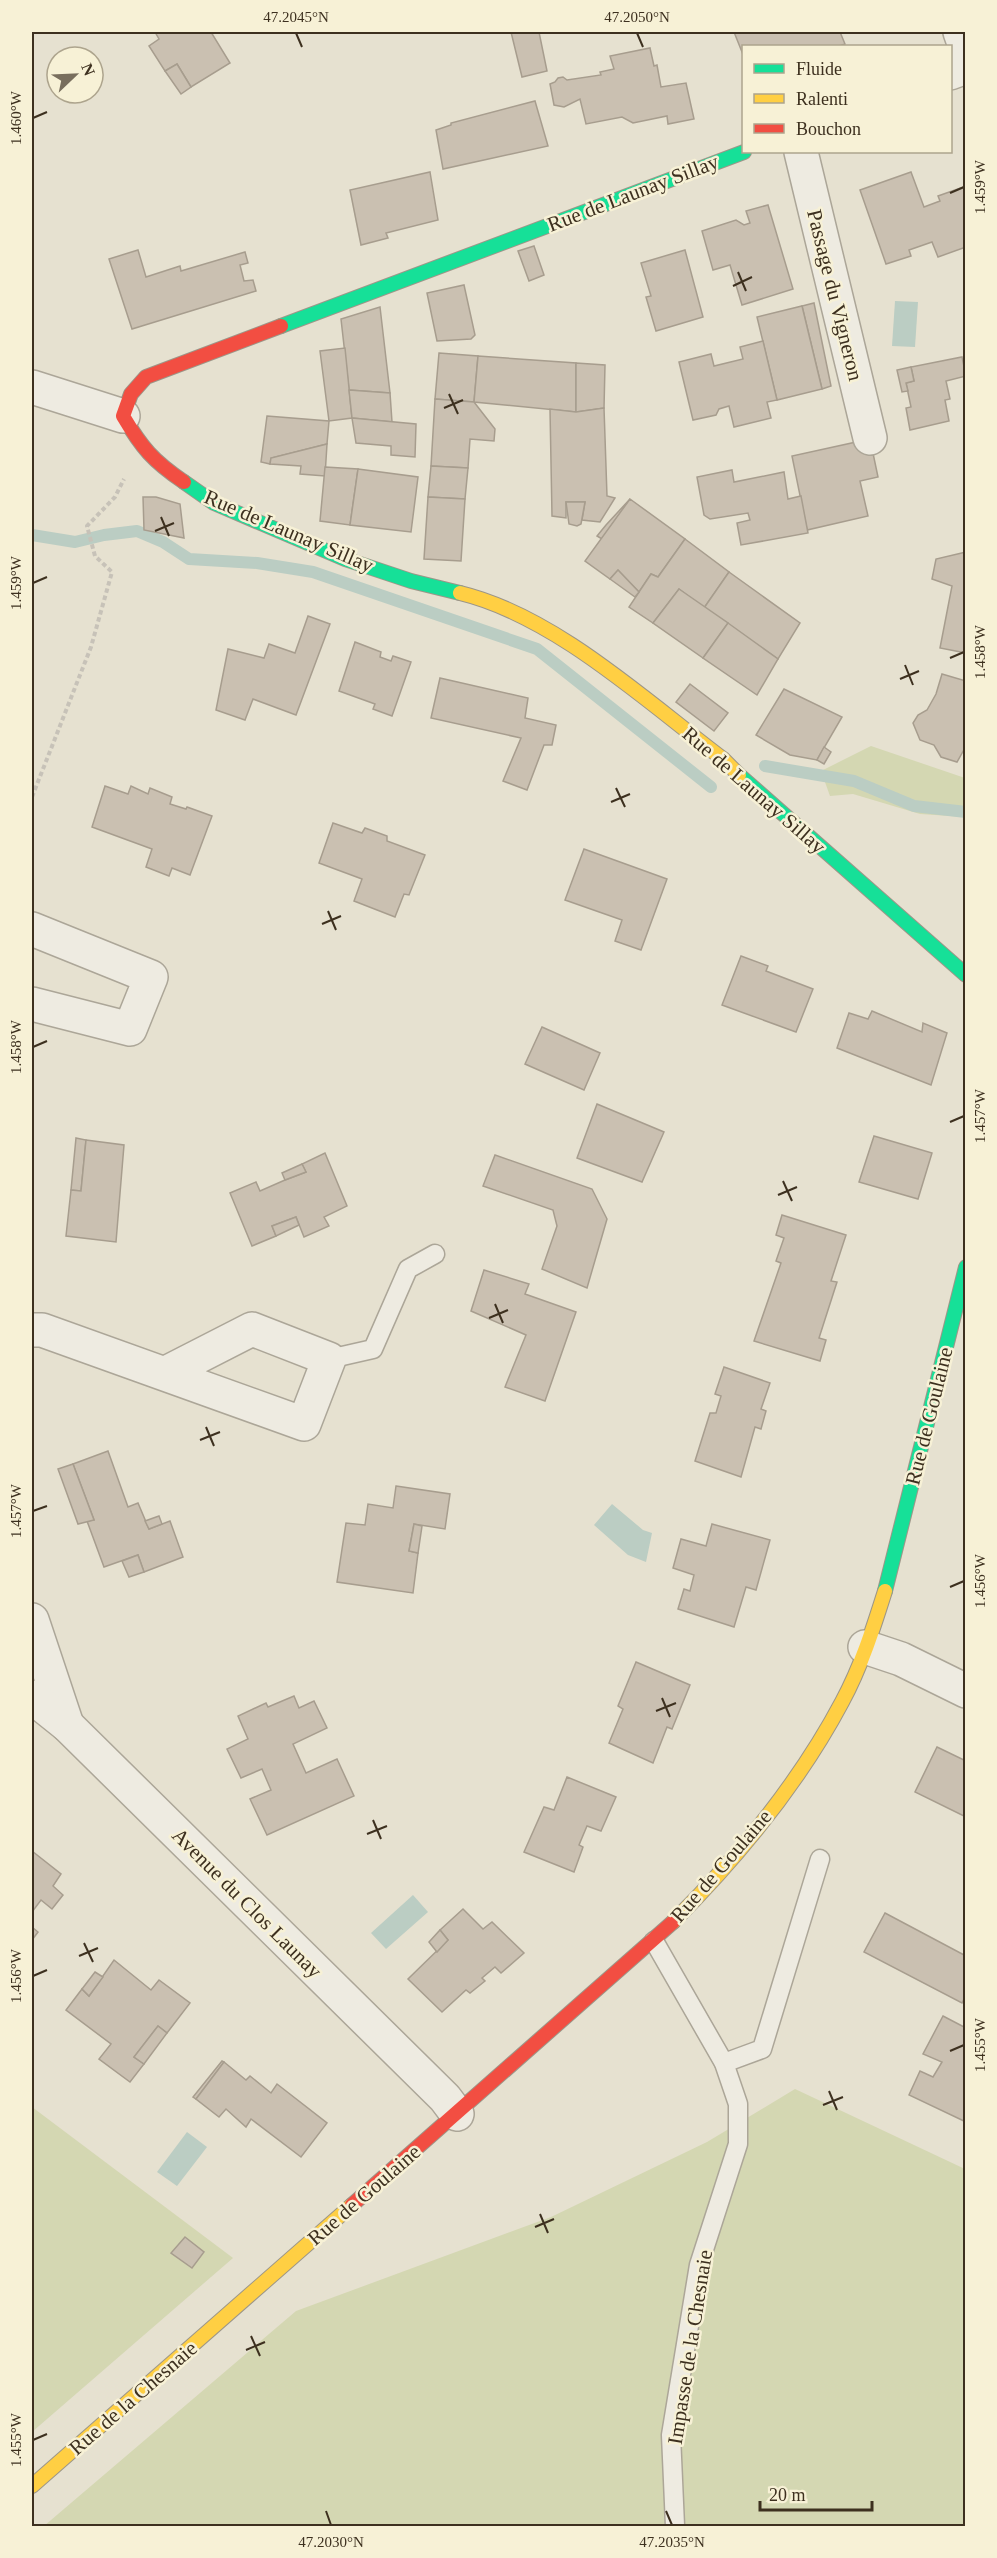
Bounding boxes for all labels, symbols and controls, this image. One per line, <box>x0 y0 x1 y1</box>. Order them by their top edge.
text: 47.2045°N <box>263 9 329 25</box>
text: 47.2050°N <box>604 9 670 25</box>
north arrow <box>45 45 105 105</box>
legend <box>742 45 952 153</box>
text: Fluide <box>796 59 842 79</box>
text: N <box>78 61 99 78</box>
text: Ralenti <box>796 89 848 109</box>
text: 1.460°W <box>8 90 24 145</box>
text: Bouchon <box>796 119 861 139</box>
street label: Rue de Launay Sillay <box>544 149 722 237</box>
text: 1.459°W <box>972 159 988 214</box>
street label: Passage du Vigneron <box>802 207 868 384</box>
street label: Rue de Launay Sillay <box>201 485 378 578</box>
text: 1.459°W <box>8 555 24 610</box>
text: 1.458°W <box>972 624 988 679</box>
street label: Rue de Launay Sillay <box>678 721 831 859</box>
text: 1.458°W <box>8 1019 24 1074</box>
text: 1.457°W <box>972 1088 988 1143</box>
street label: Rue de Goulaine <box>900 1345 958 1487</box>
text: 1.457°W <box>8 1483 24 1538</box>
text: 1.456°W <box>972 1553 988 1608</box>
street label: Rue de Goulaine <box>666 1805 776 1927</box>
street label: Avenue du Clos Launay <box>167 1823 327 1983</box>
text: 1.456°W <box>8 1948 24 2003</box>
text: 1.455°W <box>972 2017 988 2072</box>
street label: Rue de Goulaine <box>303 2140 425 2250</box>
street label: Impasse de la Chesnaie <box>663 2248 717 2446</box>
street label: Rue de la Chesnaie <box>64 2336 202 2460</box>
text: 1.455°W <box>8 2412 24 2467</box>
scale bar <box>760 2474 872 2512</box>
text: 20 m <box>769 2485 806 2505</box>
text: 47.2030°N <box>298 2534 364 2550</box>
text: 47.2035°N <box>639 2534 705 2550</box>

